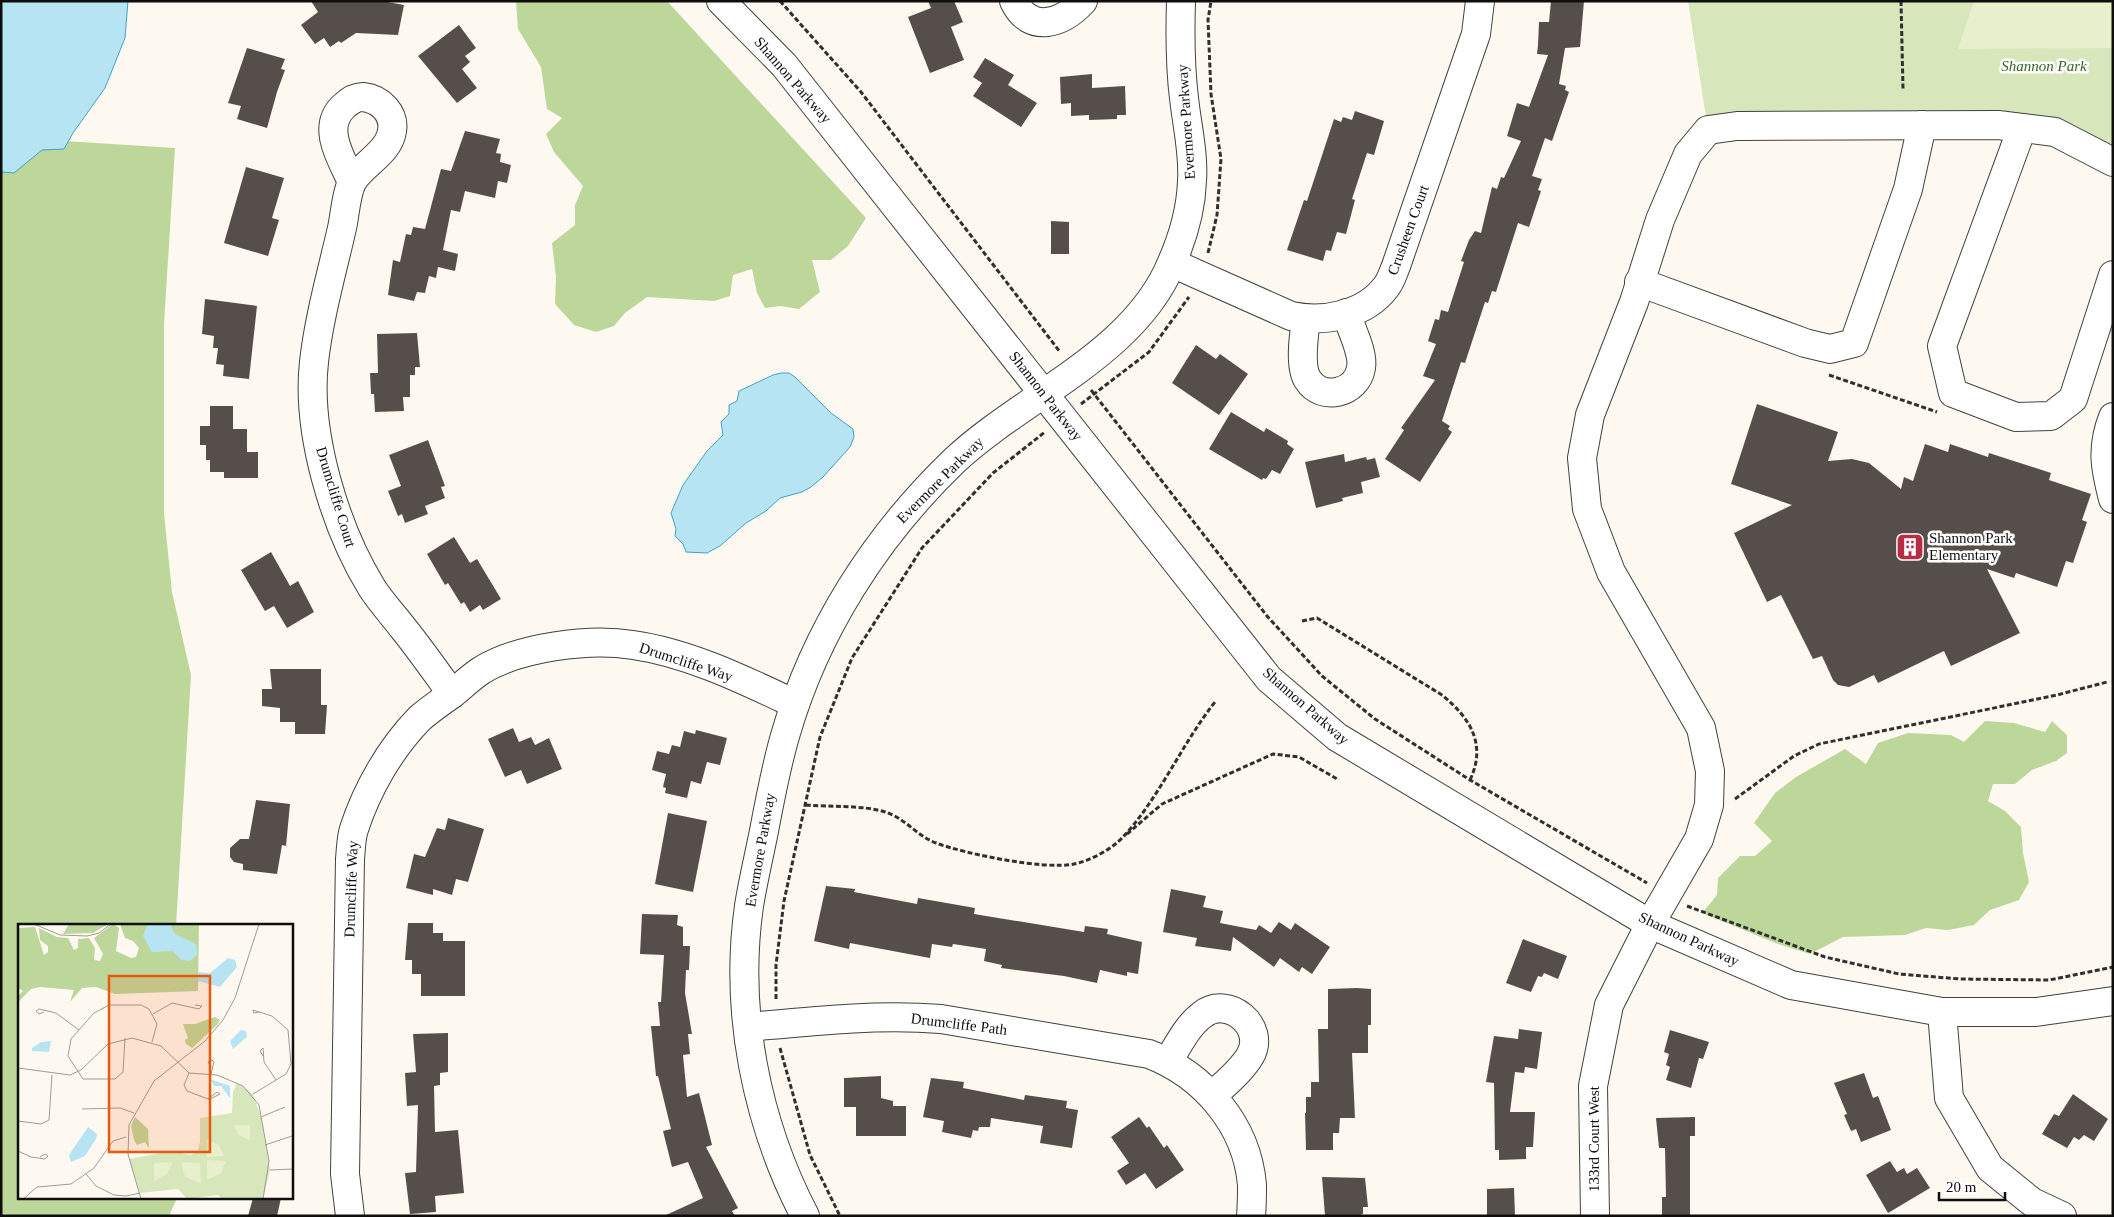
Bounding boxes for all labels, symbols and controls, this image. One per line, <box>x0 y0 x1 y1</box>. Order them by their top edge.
street label: Shannon Parkway <box>751 34 835 127</box>
park label: Shannon Park <box>2001 58 2087 74</box>
street label: Evermore Parkway <box>1174 63 1198 180</box>
street label: Crusheen Court <box>1384 182 1432 277</box>
street label: Shannon Parkway <box>1006 348 1086 444</box>
street label: Evermore Parkway <box>894 433 987 526</box>
street label: Drumcliffe Court <box>313 445 359 550</box>
place label: Shannon Park Elementary <box>1929 530 2013 563</box>
building icon: Shannon Park Elementary <box>1895 532 1925 562</box>
street label: Drumcliffe Way <box>637 639 735 685</box>
street label: Shannon Parkway <box>1260 664 1353 748</box>
street label: Evermore Parkway <box>742 791 778 908</box>
street label: Drumcliffe Way <box>341 840 361 938</box>
street label: Shannon Parkway <box>1636 909 1742 969</box>
inset map <box>18 924 292 1200</box>
street label: Drumcliffe Path <box>910 1010 1008 1038</box>
street label: 133rd Court West <box>1586 1085 1602 1192</box>
scale bar <box>1939 1170 2005 1202</box>
text: 20 m <box>1946 1179 1977 1195</box>

